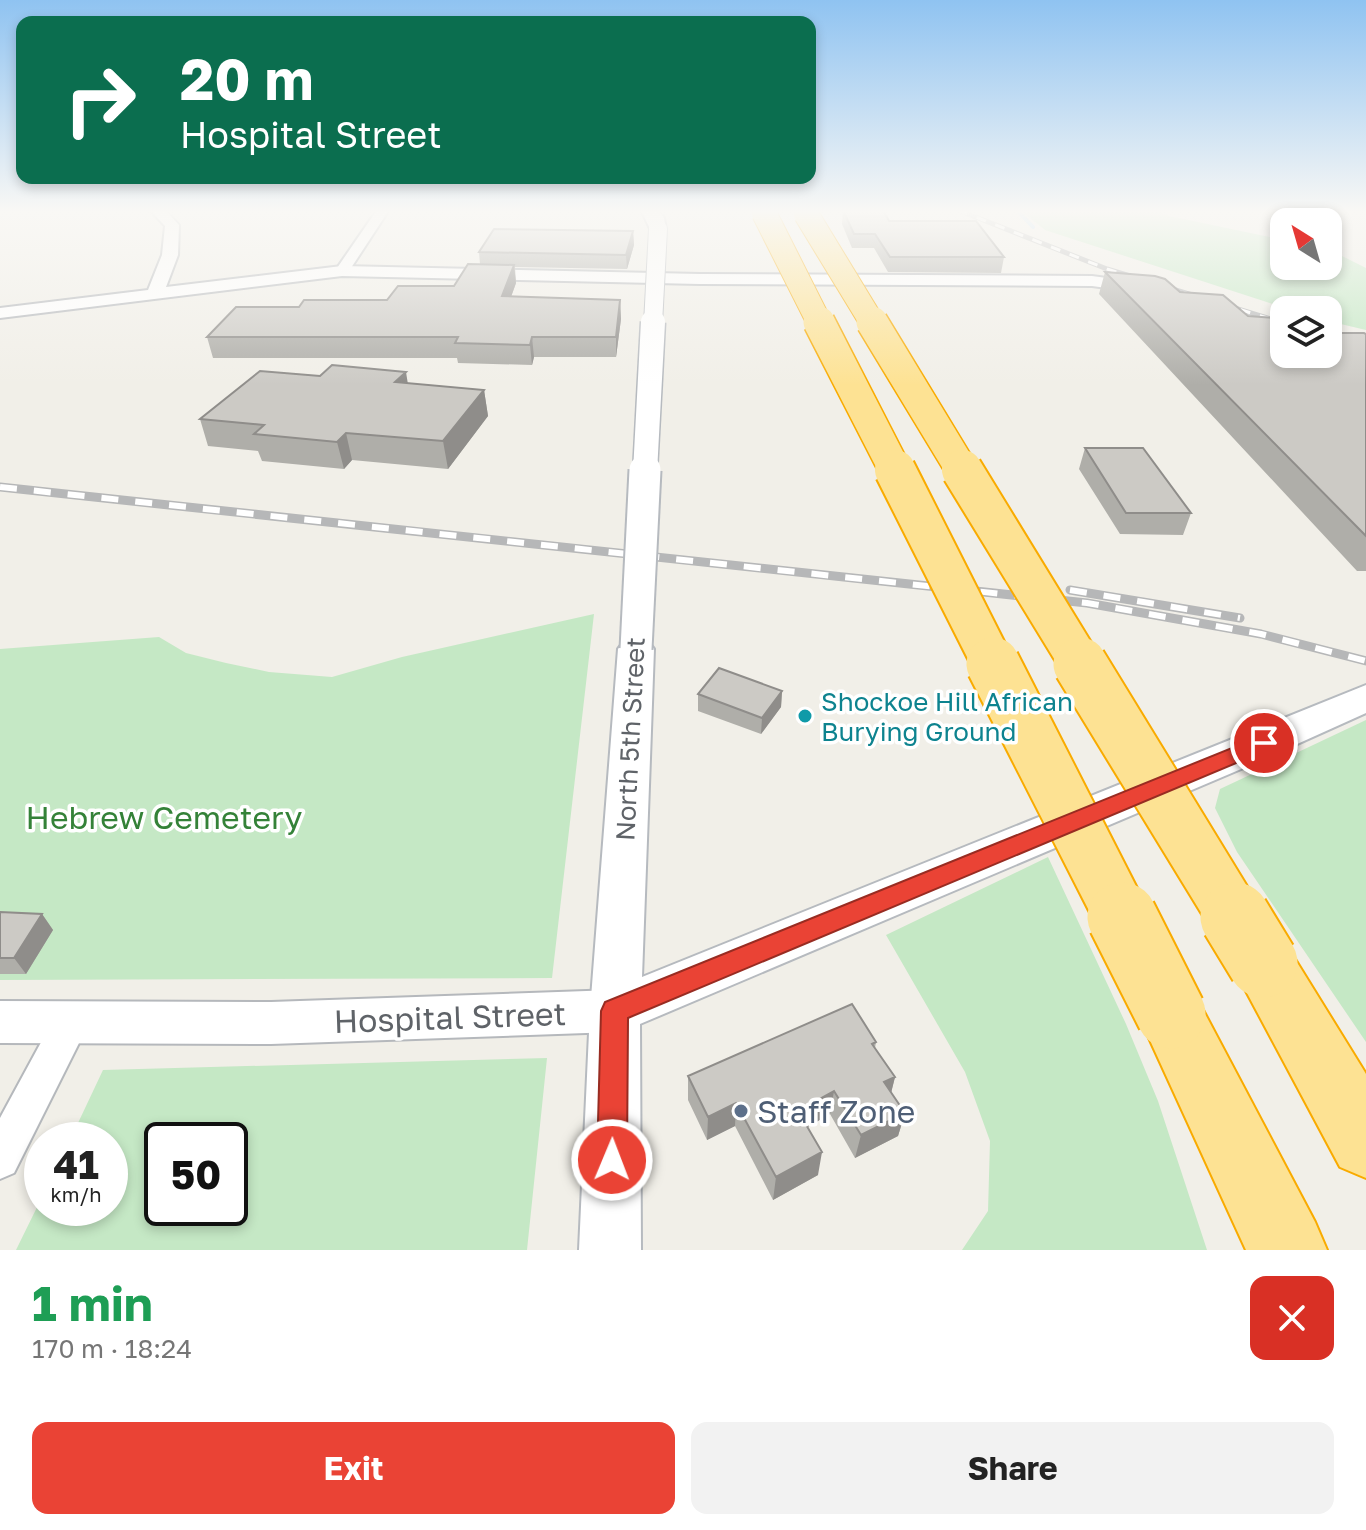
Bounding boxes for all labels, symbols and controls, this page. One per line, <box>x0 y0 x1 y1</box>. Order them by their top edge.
text: 20 m <box>180 45 314 112</box>
icon: right <box>48 48 152 152</box>
text: Hospital Street <box>180 113 442 156</box>
north arrow <box>1270 208 1342 280</box>
map controls <box>1270 208 1342 368</box>
button: layers <box>1270 296 1342 368</box>
street label: North 5th Street <box>609 636 651 842</box>
place label: Shockoe Hill African Burying Ground <box>821 686 1073 747</box>
marker: Shockoe Hill African Burying Ground <box>796 707 814 725</box>
pin <box>1230 709 1298 777</box>
icon: arrive <box>1242 721 1286 765</box>
park label: Hebrew Cemetery <box>26 798 302 836</box>
street label: Hospital Street <box>333 994 567 1040</box>
place label: Staff Zone <box>757 1092 915 1130</box>
marker: Staff Zone <box>732 1102 750 1120</box>
position arrow <box>570 1118 654 1202</box>
speed limit sign: 50 <box>144 1122 248 1226</box>
text: 41 <box>53 1140 99 1188</box>
text: km/h <box>51 1182 101 1206</box>
text: 1 min <box>32 1274 153 1332</box>
button: close <box>1250 1276 1334 1360</box>
text: 170 m · 18:24 <box>32 1333 192 1364</box>
button: Exit <box>32 1422 675 1514</box>
button: Share <box>691 1422 1334 1514</box>

